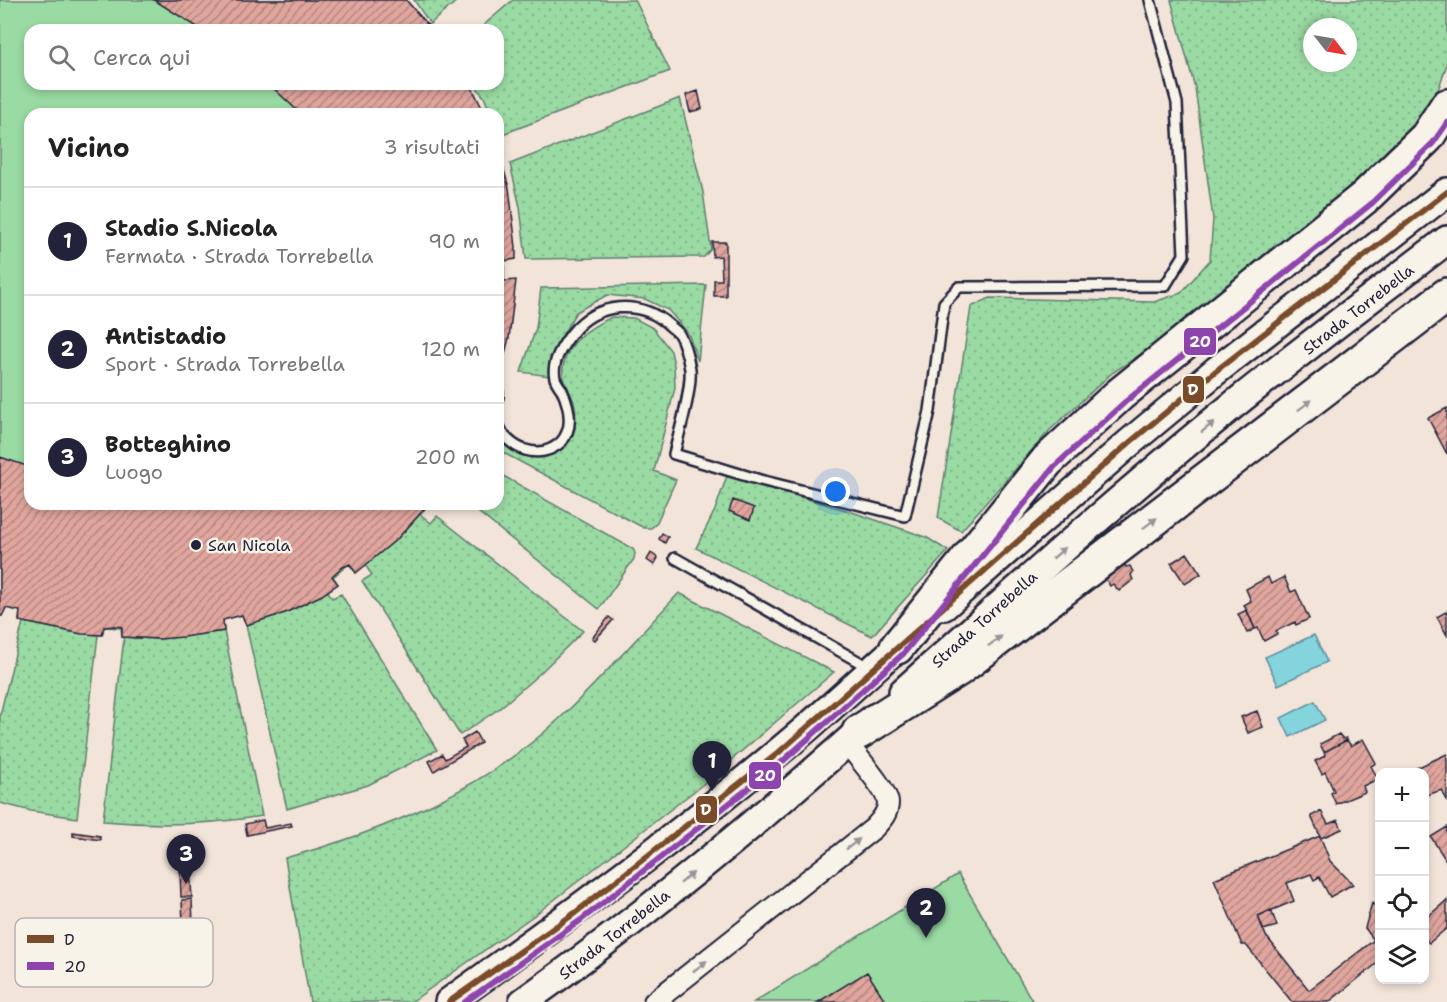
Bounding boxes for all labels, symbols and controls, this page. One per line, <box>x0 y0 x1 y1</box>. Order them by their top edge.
north arrow <box>1303 18 1357 72</box>
search box <box>24 24 504 90</box>
icon: search <box>45 41 78 74</box>
text: Cerca qui <box>93 43 191 72</box>
text: Vicino <box>48 130 130 165</box>
text: 3 risultati <box>384 134 480 160</box>
text: Stadio S.Nicola <box>105 214 277 243</box>
text: 1 <box>63 228 72 254</box>
text: 90 m <box>428 228 480 254</box>
text: Fermata · Strada Torrebella <box>105 243 374 269</box>
street label: Strada Torrebella <box>1298 259 1418 359</box>
text: Antistadio <box>105 322 226 351</box>
line badge: 20 <box>1183 327 1217 356</box>
text: 20 <box>1189 331 1211 352</box>
text: 2 <box>61 336 75 362</box>
text: 120 m <box>421 336 480 362</box>
text: Sport · Strada Torrebella <box>105 351 345 377</box>
line badge: D <box>1182 375 1205 404</box>
text: D <box>1187 379 1199 400</box>
one-way arrow <box>1297 398 1313 411</box>
one-way arrow <box>1200 420 1216 433</box>
text: Botteghino <box>105 430 231 459</box>
text: 3 <box>61 444 75 470</box>
text: 200 m <box>415 444 480 470</box>
text: Luogo <box>105 459 163 485</box>
your location <box>821 477 850 506</box>
one-way arrow <box>1142 516 1158 529</box>
place label: San Nicola <box>208 535 290 556</box>
marker: San Nicola <box>189 538 203 552</box>
one-way arrow <box>1051 546 1067 559</box>
street label: Strada Torrebella <box>927 566 1042 672</box>
one-way arrow <box>986 635 1002 647</box>
pin: 1 <box>692 742 732 791</box>
line badge: 20 <box>748 761 782 790</box>
text: 20 <box>754 765 776 786</box>
map controls <box>1375 768 1429 984</box>
button: + <box>1375 768 1429 822</box>
line badge: D <box>695 795 718 824</box>
text: D <box>700 799 712 820</box>
button: − <box>1375 822 1429 876</box>
pin: 3 <box>166 834 206 884</box>
one-way arrow <box>845 838 861 851</box>
one-way arrow <box>679 871 695 884</box>
button: locate <box>1375 876 1429 930</box>
street label: Strada Torrebella <box>554 884 674 984</box>
pin: 2 <box>906 888 946 938</box>
legend <box>15 918 213 987</box>
text: D <box>64 929 75 950</box>
button: layers <box>1375 930 1429 984</box>
text: 20 <box>64 956 86 977</box>
one-way arrow <box>692 959 708 972</box>

